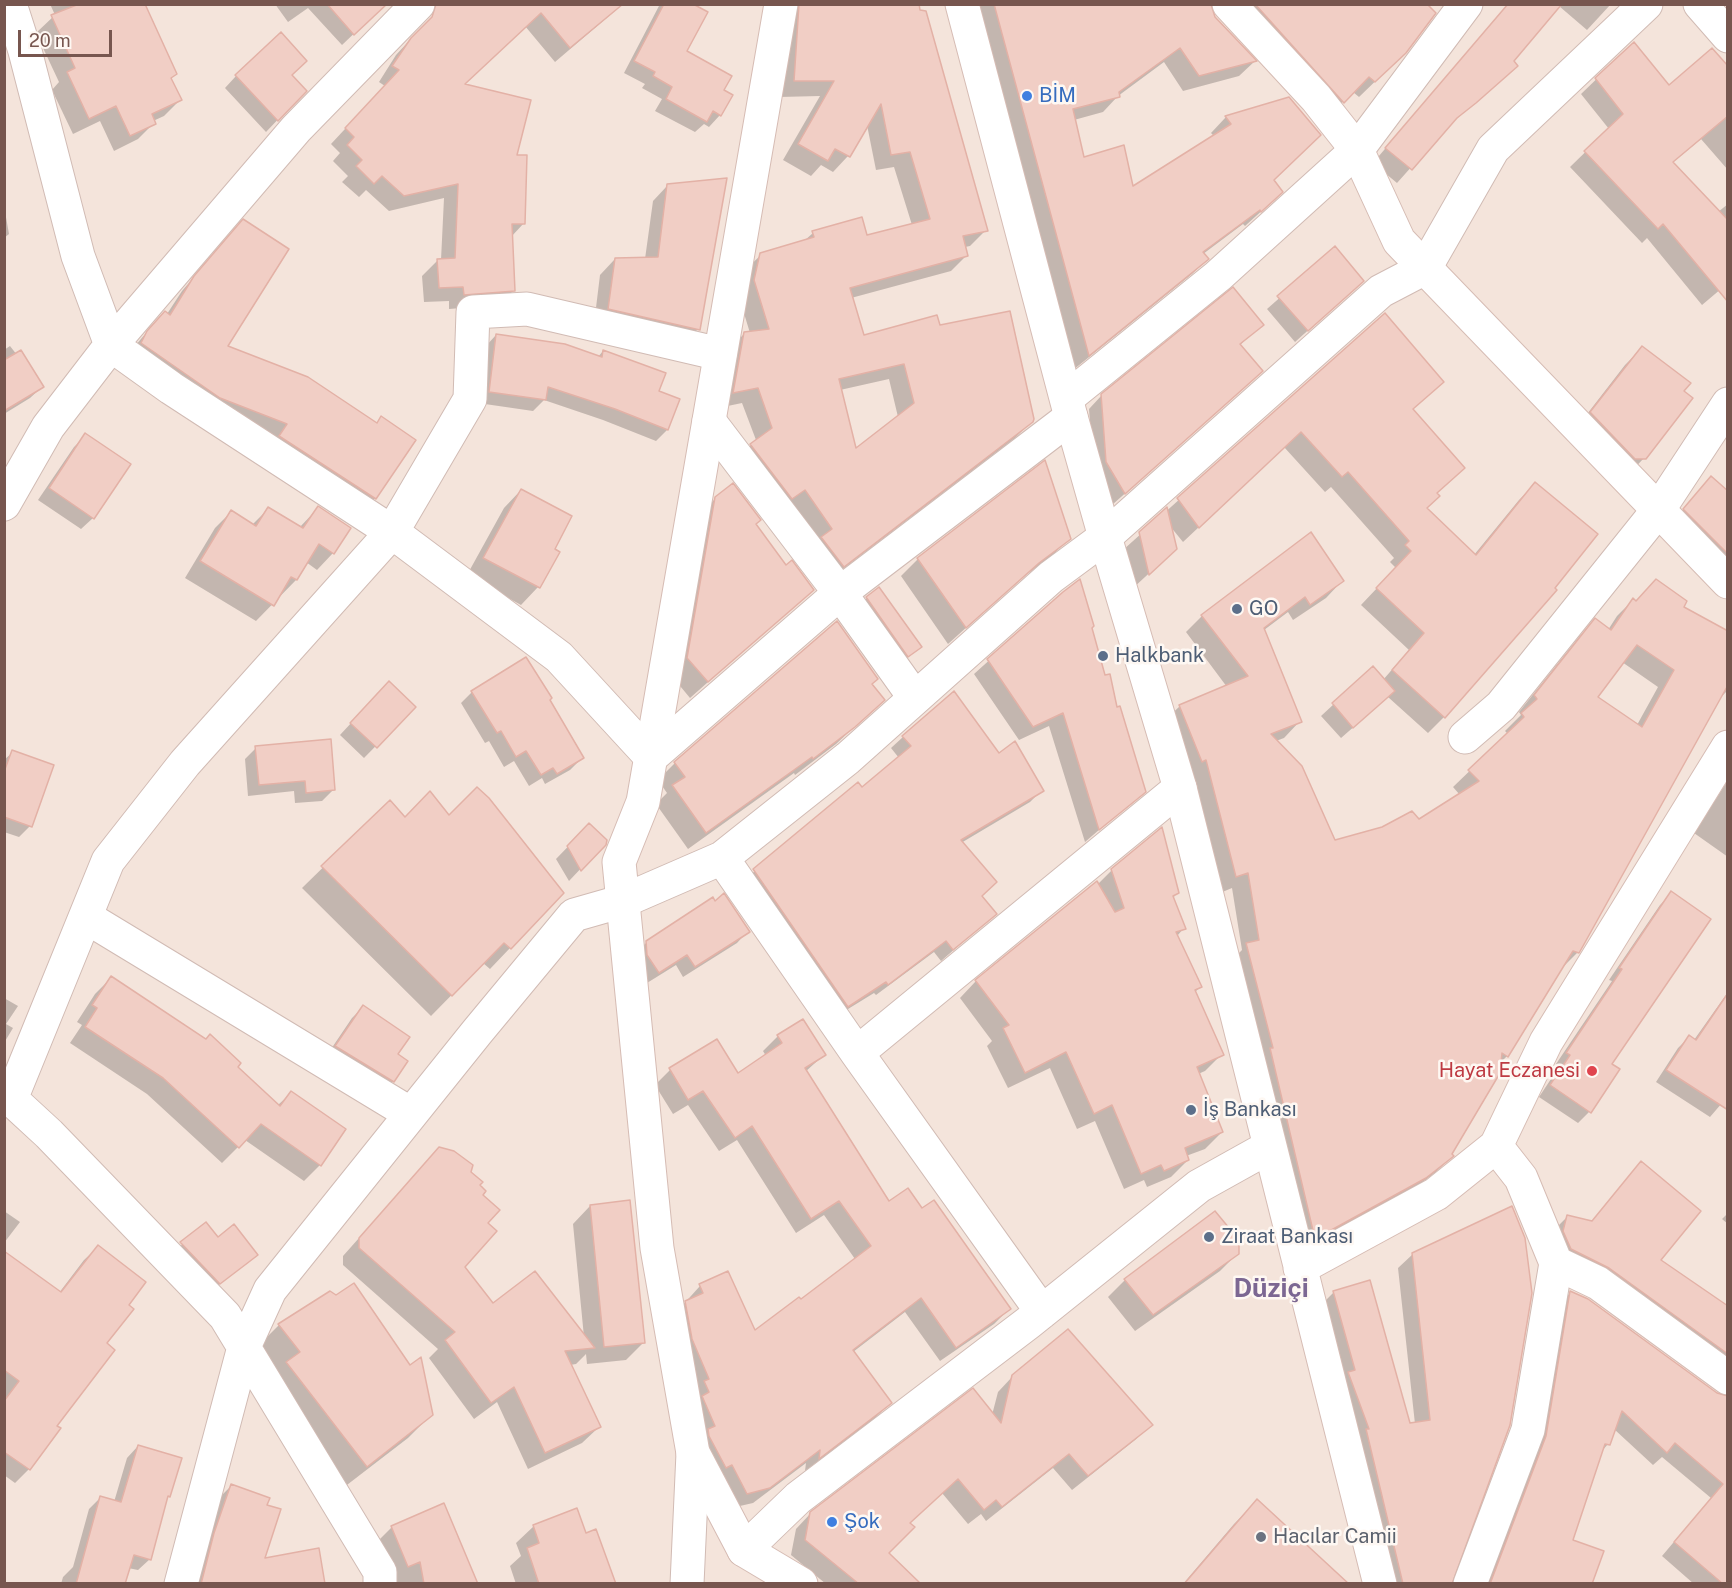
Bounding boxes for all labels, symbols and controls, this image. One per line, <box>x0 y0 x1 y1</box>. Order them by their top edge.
scale bar <box>21 18 116 56</box>
text: 20 m <box>29 30 71 51</box>
place label: BİM <box>1039 84 1076 108</box>
marker: BİM <box>1020 89 1034 103</box>
place label: GO <box>1249 597 1278 621</box>
marker: GO <box>1230 602 1244 616</box>
place label: Halkbank <box>1115 644 1204 668</box>
marker: Halkbank <box>1096 649 1110 663</box>
place label: Hayat Eczanesi <box>1439 1059 1580 1083</box>
marker: Hayat Eczanesi <box>1585 1064 1599 1078</box>
place label: İş Bankası <box>1203 1098 1297 1122</box>
marker: İş Bankası <box>1184 1103 1198 1117</box>
place label: Ziraat Bankası <box>1221 1225 1353 1249</box>
marker: Ziraat Bankası <box>1202 1230 1216 1244</box>
district label: Düziçi <box>1233 1273 1309 1305</box>
place label: Şok <box>844 1510 880 1534</box>
marker: Şok <box>825 1515 839 1529</box>
place label: Hacılar Camii <box>1273 1525 1397 1549</box>
marker: Hacılar Camii <box>1254 1530 1268 1544</box>

